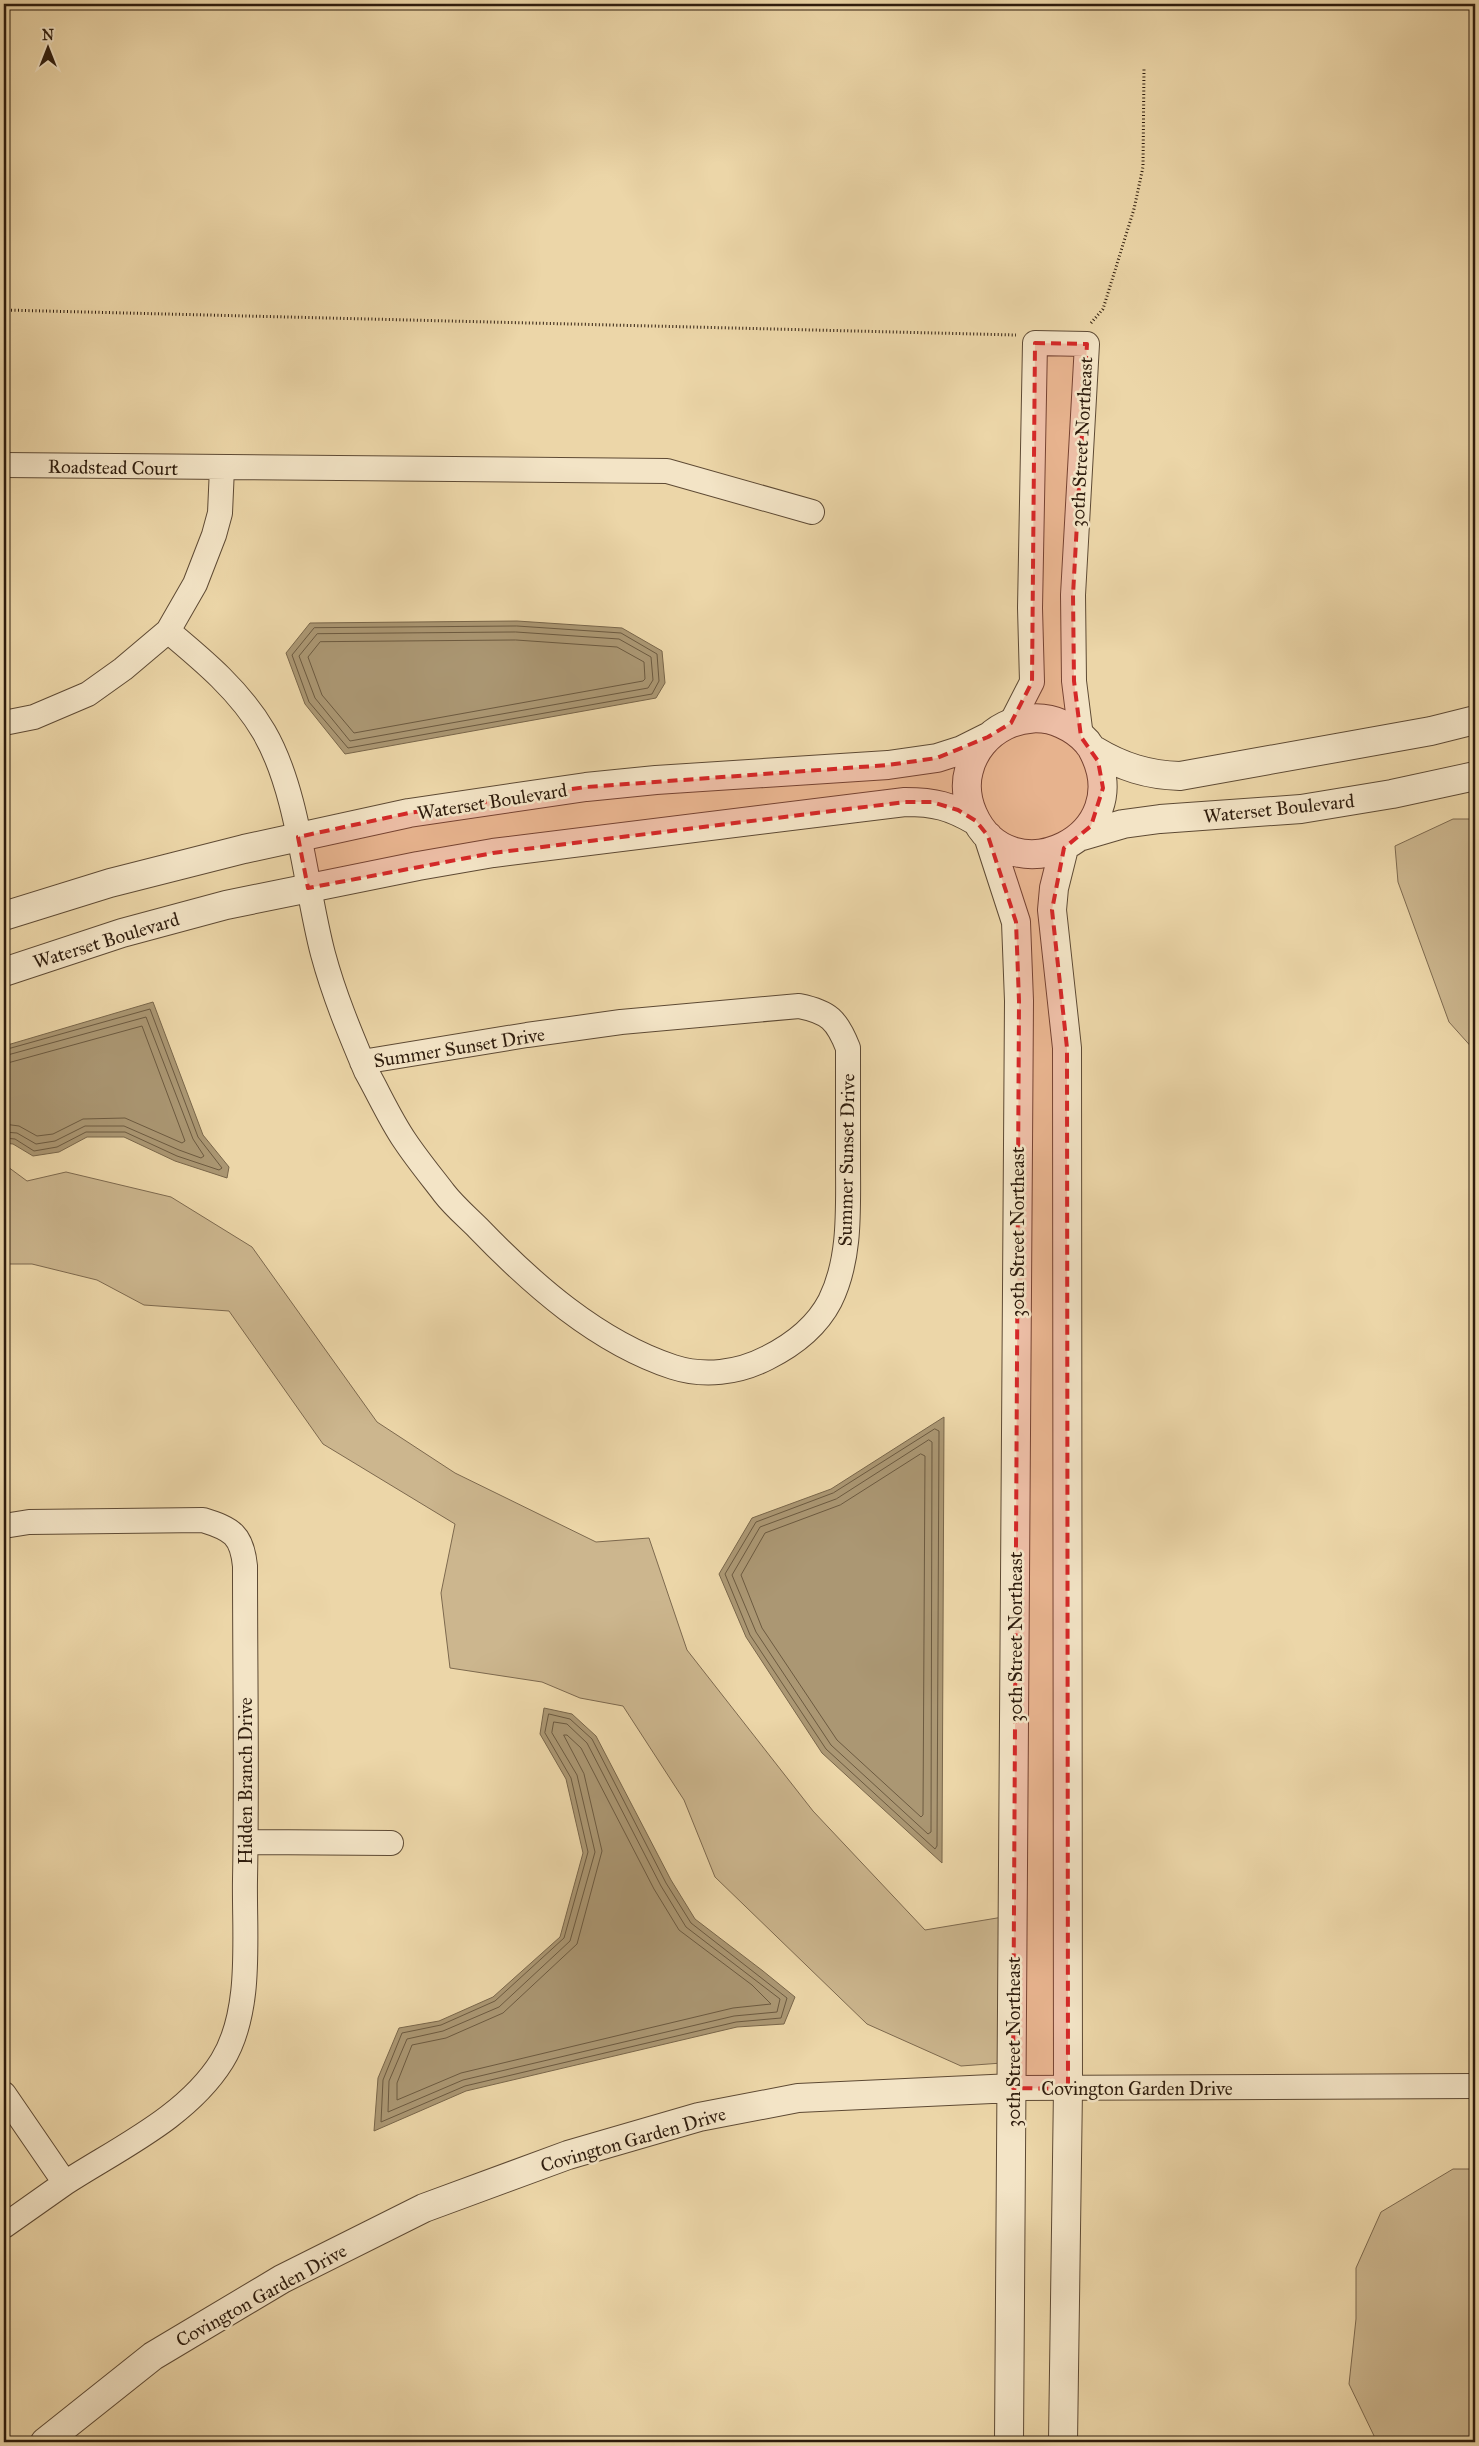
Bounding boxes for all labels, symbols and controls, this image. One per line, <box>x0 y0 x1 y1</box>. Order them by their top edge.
north arrow <box>22 22 72 72</box>
text: N <box>42 27 54 44</box>
street label: 30th Street Northeast <box>1066 356 1097 528</box>
street label: Roadstead Court <box>48 455 179 480</box>
street label: Waterset Boulevard <box>415 778 569 825</box>
street label: Waterset Boulevard <box>1202 789 1356 828</box>
street label: Waterset Boulevard <box>30 907 182 974</box>
street label: Summer Sunset Drive <box>372 1023 546 1072</box>
street label: Summer Sunset Drive <box>833 1073 860 1247</box>
street label: 30th Street Northeast <box>1006 1146 1029 1317</box>
street label: 30th Street Northeast <box>1004 1551 1027 1722</box>
street label: Hidden Branch Drive <box>234 1697 257 1865</box>
street label: 30th Street Northeast <box>1002 1956 1025 2127</box>
street label: Covington Garden Drive <box>1041 2077 1233 2101</box>
street label: Covington Garden Drive <box>538 2102 729 2178</box>
street label: Covington Garden Drive <box>172 2239 351 2353</box>

